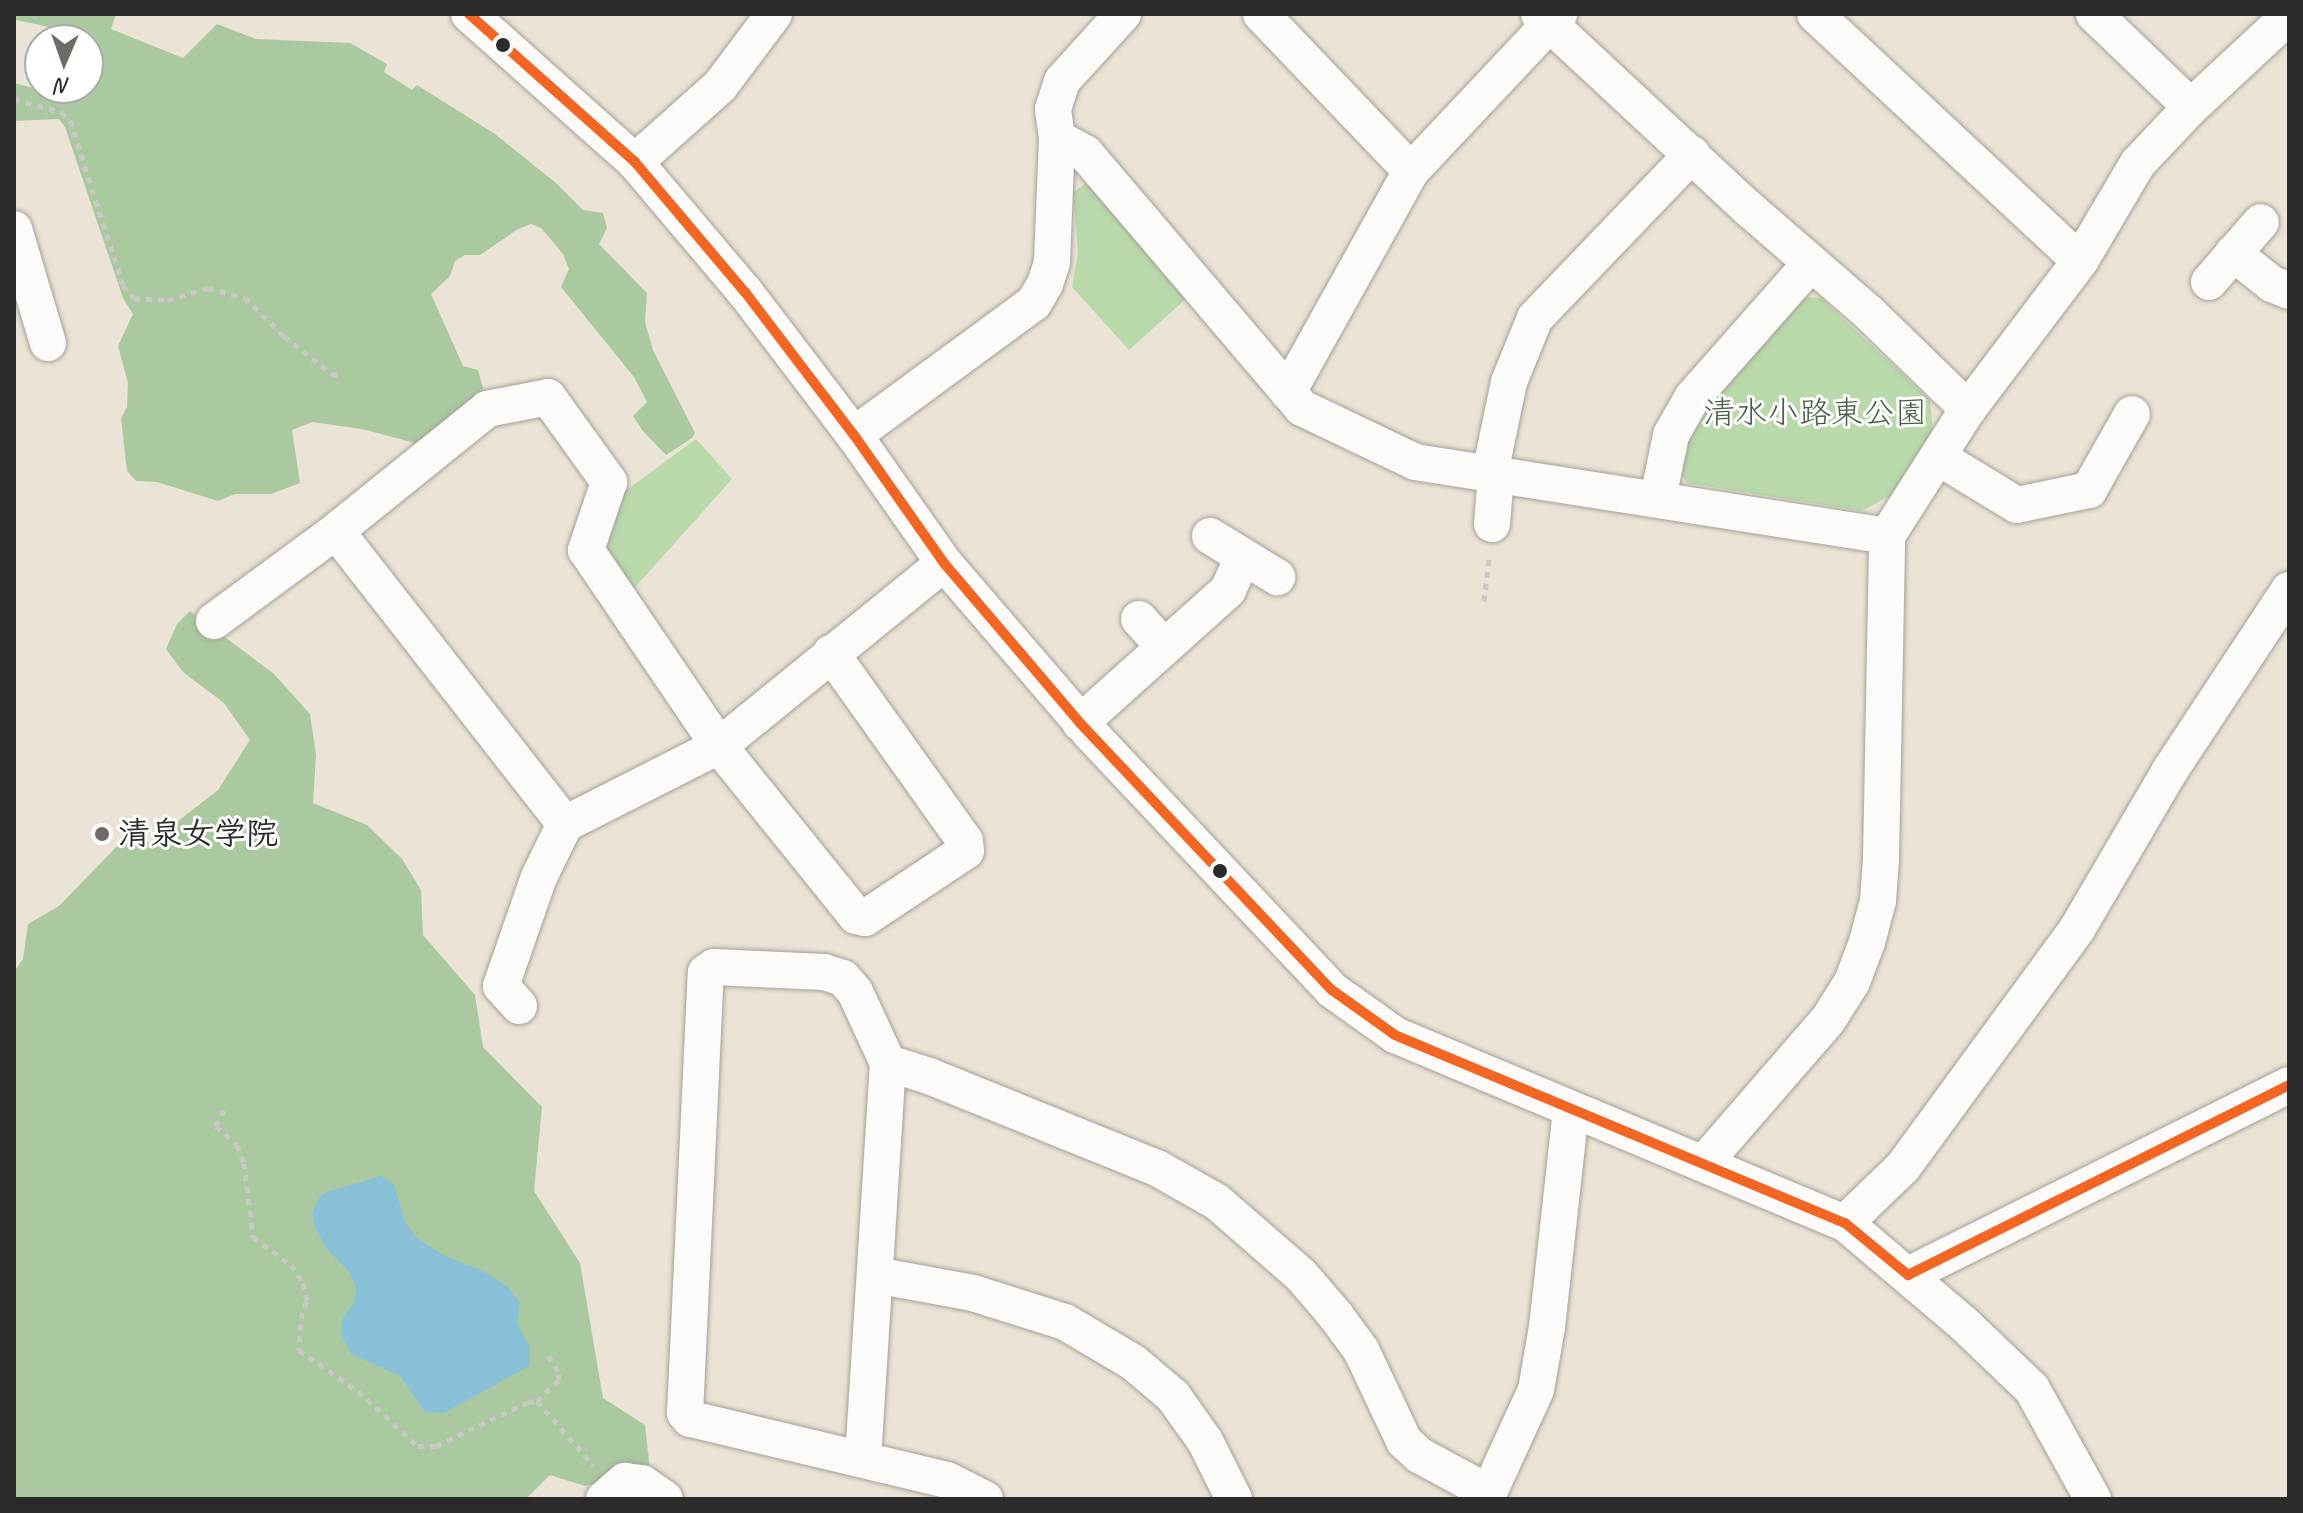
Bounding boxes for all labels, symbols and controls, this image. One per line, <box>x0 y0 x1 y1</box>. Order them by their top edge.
north arrow <box>24 24 104 104</box>
unlabelled marker <box>495 37 511 53</box>
text: N <box>56 72 71 100</box>
park label: 清水小路東公園 <box>1703 394 1927 432</box>
place label: 清泉女学院 <box>118 815 278 853</box>
marker: 清泉女学院 <box>93 825 111 843</box>
unlabelled marker <box>1212 863 1228 879</box>

